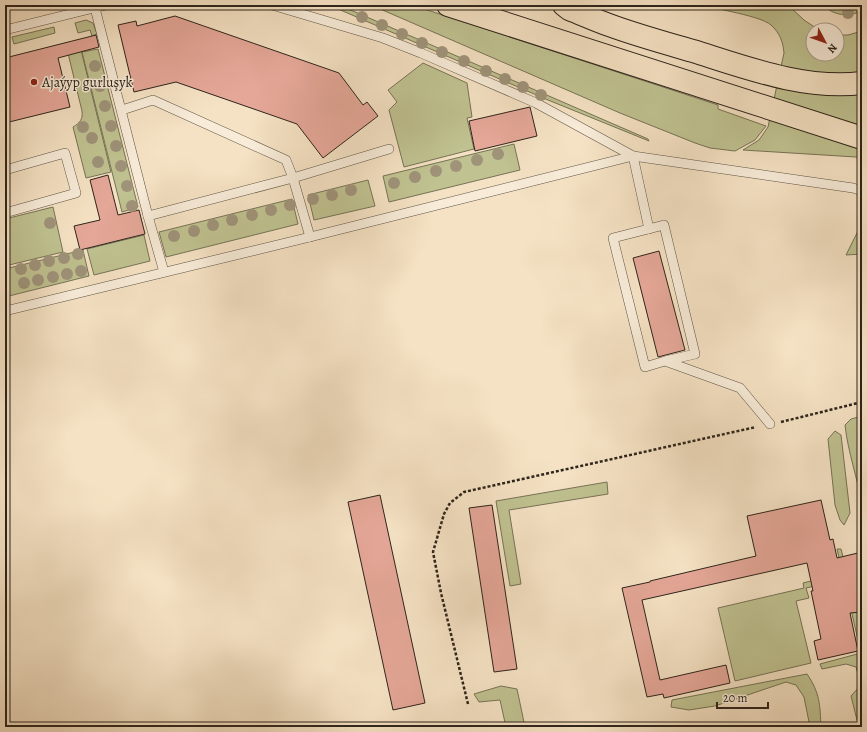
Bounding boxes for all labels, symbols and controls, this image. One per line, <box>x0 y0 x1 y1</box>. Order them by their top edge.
north arrow <box>805 22 845 62</box>
text: N <box>824 40 840 56</box>
place label: Ajaýyp gurluşyk <box>41 73 132 92</box>
marker: Ajaýyp gurluşyk <box>29 77 39 87</box>
scale bar <box>717 684 768 710</box>
text: 20 m <box>723 690 747 706</box>

